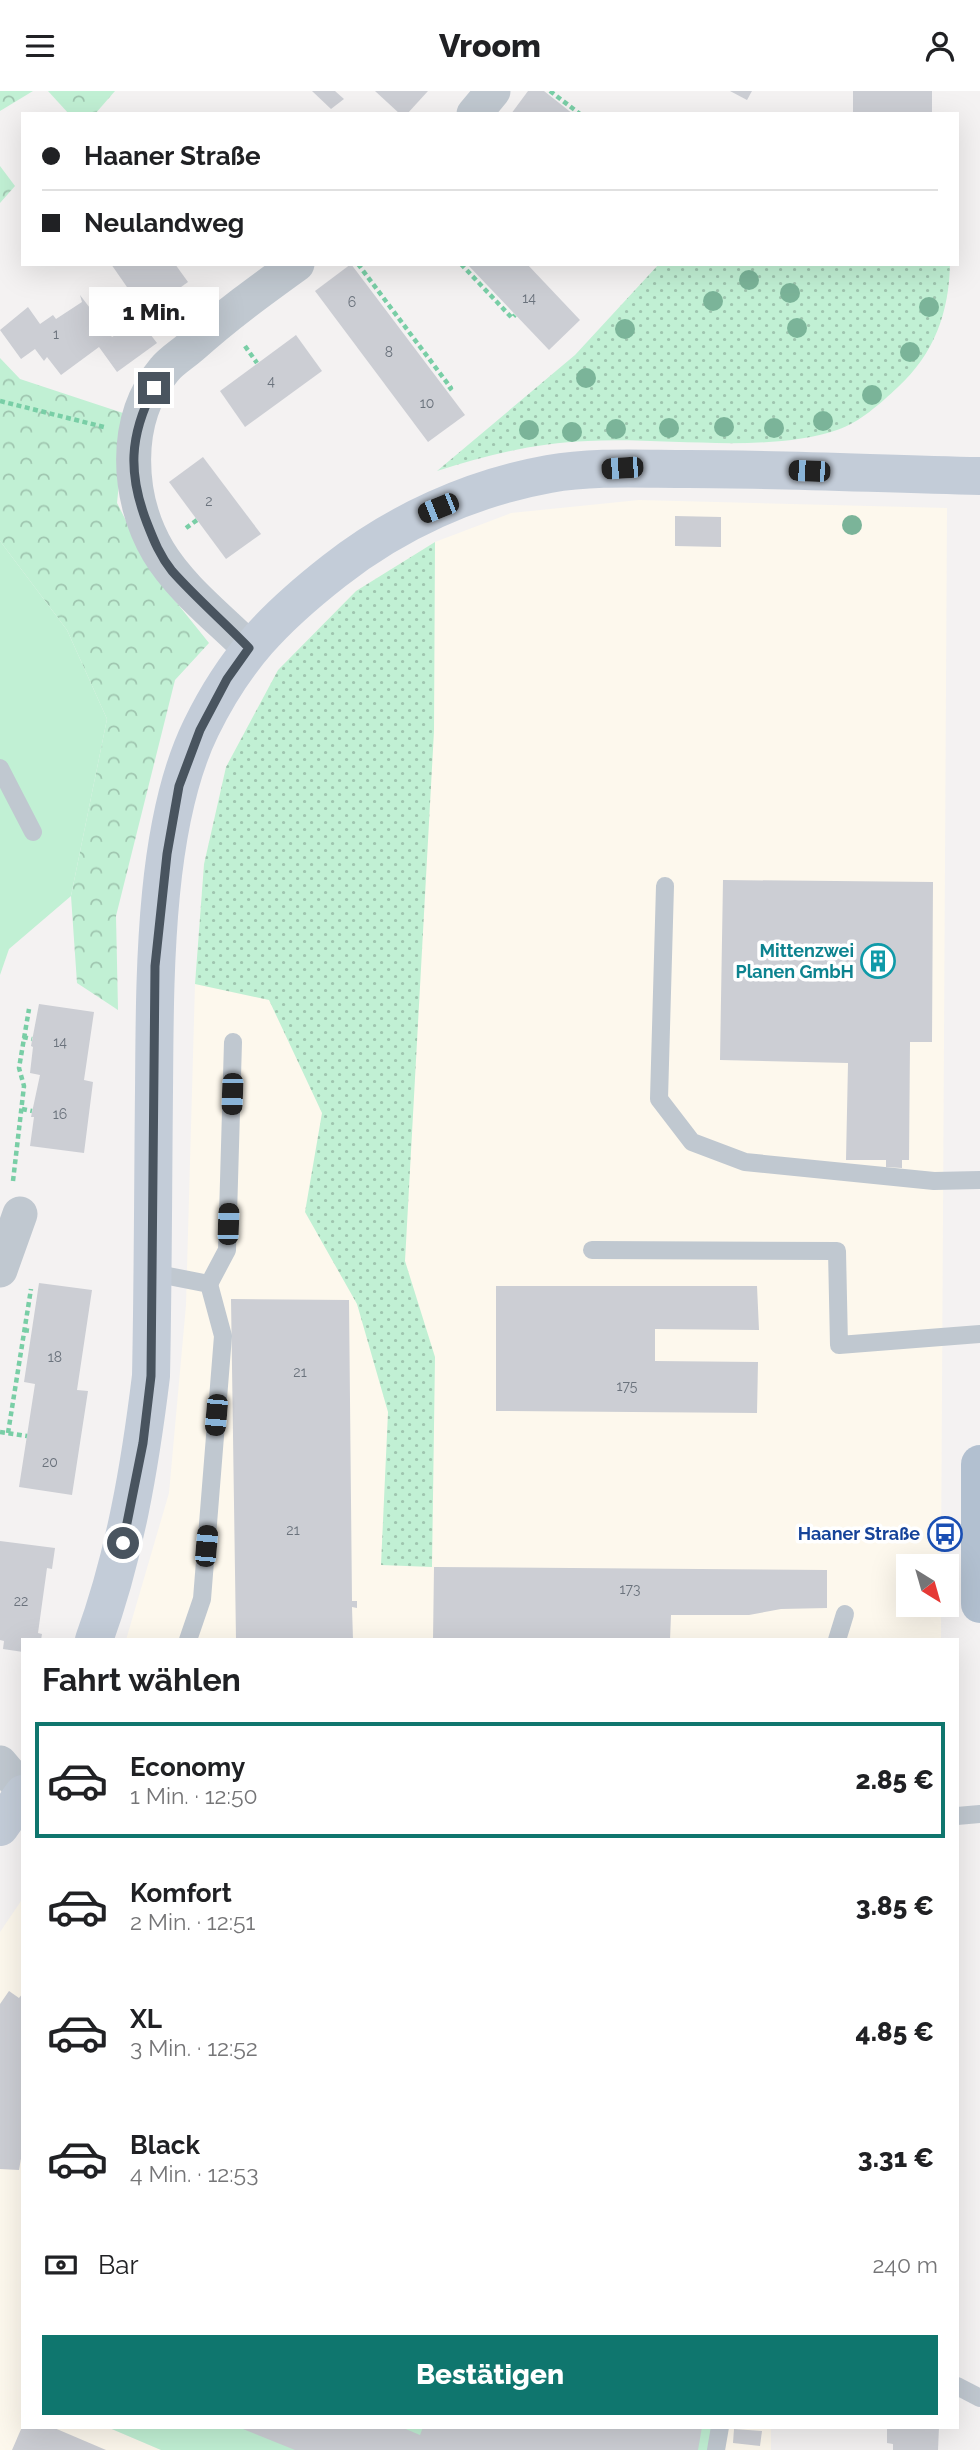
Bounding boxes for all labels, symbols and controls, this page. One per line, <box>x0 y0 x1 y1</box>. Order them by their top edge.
icon: menu <box>21 27 59 65</box>
text: Vroom <box>439 27 541 64</box>
icon: person <box>921 27 959 65</box>
text: Haaner Straße <box>84 141 261 171</box>
text: Neulandweg <box>84 208 244 238</box>
callout: 1 Min. <box>89 287 219 335</box>
house number: 14 <box>522 290 536 306</box>
house number: 6 <box>348 294 356 310</box>
text: 1 Min. <box>123 298 185 325</box>
house number: 1 <box>53 326 59 342</box>
house number: 8 <box>385 344 393 360</box>
route end <box>138 372 170 404</box>
house number: 4 <box>267 373 275 389</box>
house number: 10 <box>420 395 434 411</box>
car <box>601 456 644 480</box>
car <box>788 460 831 482</box>
car <box>415 490 462 526</box>
house number: 2 <box>205 493 213 509</box>
place label: Mittenzwei Planen GmbH <box>735 940 854 982</box>
building icon: Mittenzwei Planen GmbH <box>859 942 897 980</box>
house number: 14 <box>53 1034 67 1050</box>
car <box>221 1073 244 1115</box>
house number: 16 <box>53 1106 67 1122</box>
car <box>217 1203 240 1245</box>
house number: 18 <box>48 1349 62 1365</box>
house number: 21 <box>293 1364 307 1380</box>
house number: 175 <box>617 1378 638 1394</box>
car <box>204 1393 229 1437</box>
house number: 20 <box>42 1454 58 1470</box>
bus stop icon: Haaner Straße <box>926 1515 964 1553</box>
house number: 21 <box>286 1522 300 1538</box>
place label: Haaner Straße <box>798 1523 920 1544</box>
car <box>194 1524 219 1568</box>
route start <box>107 1527 139 1559</box>
north arrow <box>896 1554 959 1617</box>
map controls <box>896 1554 959 1617</box>
house number: 173 <box>620 1581 640 1597</box>
house number: 22 <box>14 1593 28 1609</box>
text: Fahrt wählen <box>42 1661 241 1698</box>
icon: car <box>46 1749 109 1812</box>
text: Economy <box>130 1752 245 1782</box>
text: 2.85 € <box>856 1765 934 1795</box>
text: 1 Min. · 12:50 <box>130 1782 258 1809</box>
icon: car <box>46 1875 109 1938</box>
text: Komfort <box>130 1878 232 1908</box>
text: 3.85 € <box>856 1891 934 1921</box>
text: 2 Min. · 12:51 <box>130 1908 255 1935</box>
icon: car <box>46 2001 109 2064</box>
text: XL <box>130 2004 162 2034</box>
text: 4.85 € <box>856 2017 934 2047</box>
text: 3 Min. · 12:52 <box>130 2034 258 2061</box>
icon: car <box>46 2127 109 2190</box>
text: Black <box>130 2130 200 2160</box>
text: 3.31 € <box>858 2143 934 2173</box>
text: 4 Min. · 12:53 <box>130 2160 258 2187</box>
icon: cash <box>42 2246 80 2284</box>
text: Bar <box>98 2250 139 2280</box>
text: 240 m <box>872 2251 938 2278</box>
button: Bestätigen <box>42 2335 938 2415</box>

